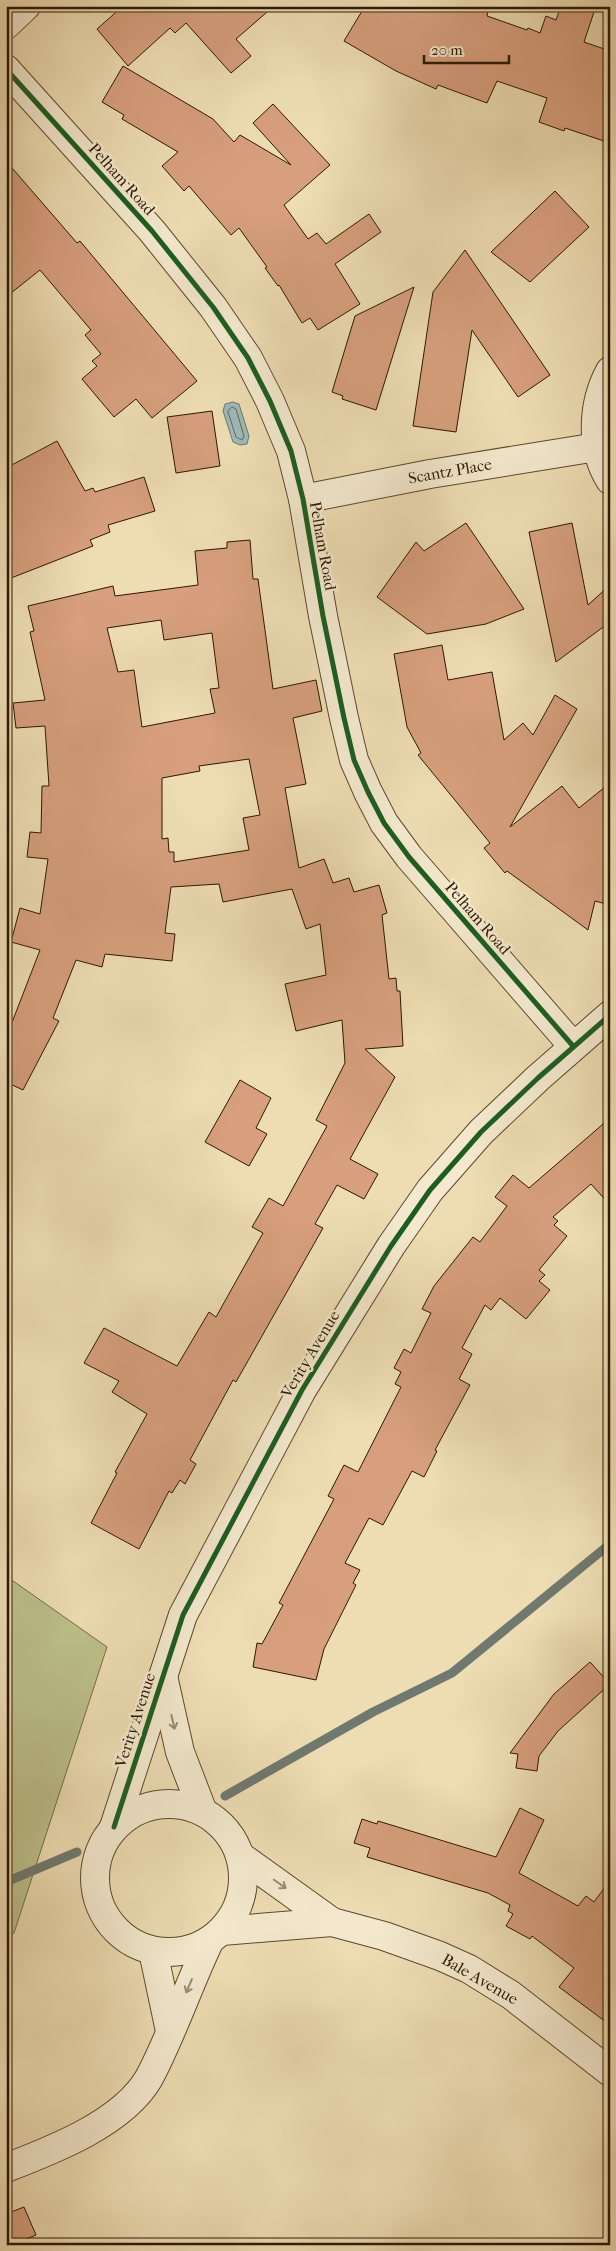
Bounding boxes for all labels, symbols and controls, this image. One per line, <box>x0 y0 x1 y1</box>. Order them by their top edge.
scale bar <box>424 32 508 64</box>
text: 20 m <box>431 41 463 59</box>
street label: Pelham Road <box>85 139 159 219</box>
street label: Scantz Place <box>407 454 493 488</box>
street label: Pelham Road <box>306 500 340 592</box>
street label: Pelham Road <box>441 878 515 959</box>
street label: Verity Avenue <box>276 1307 343 1402</box>
street label: Verity Avenue <box>110 1670 159 1771</box>
one-way arrow <box>169 1714 178 1730</box>
one-way arrow <box>273 1879 287 1889</box>
street label: Bale Avenue <box>438 1949 522 2009</box>
one-way arrow <box>183 1978 193 1993</box>

